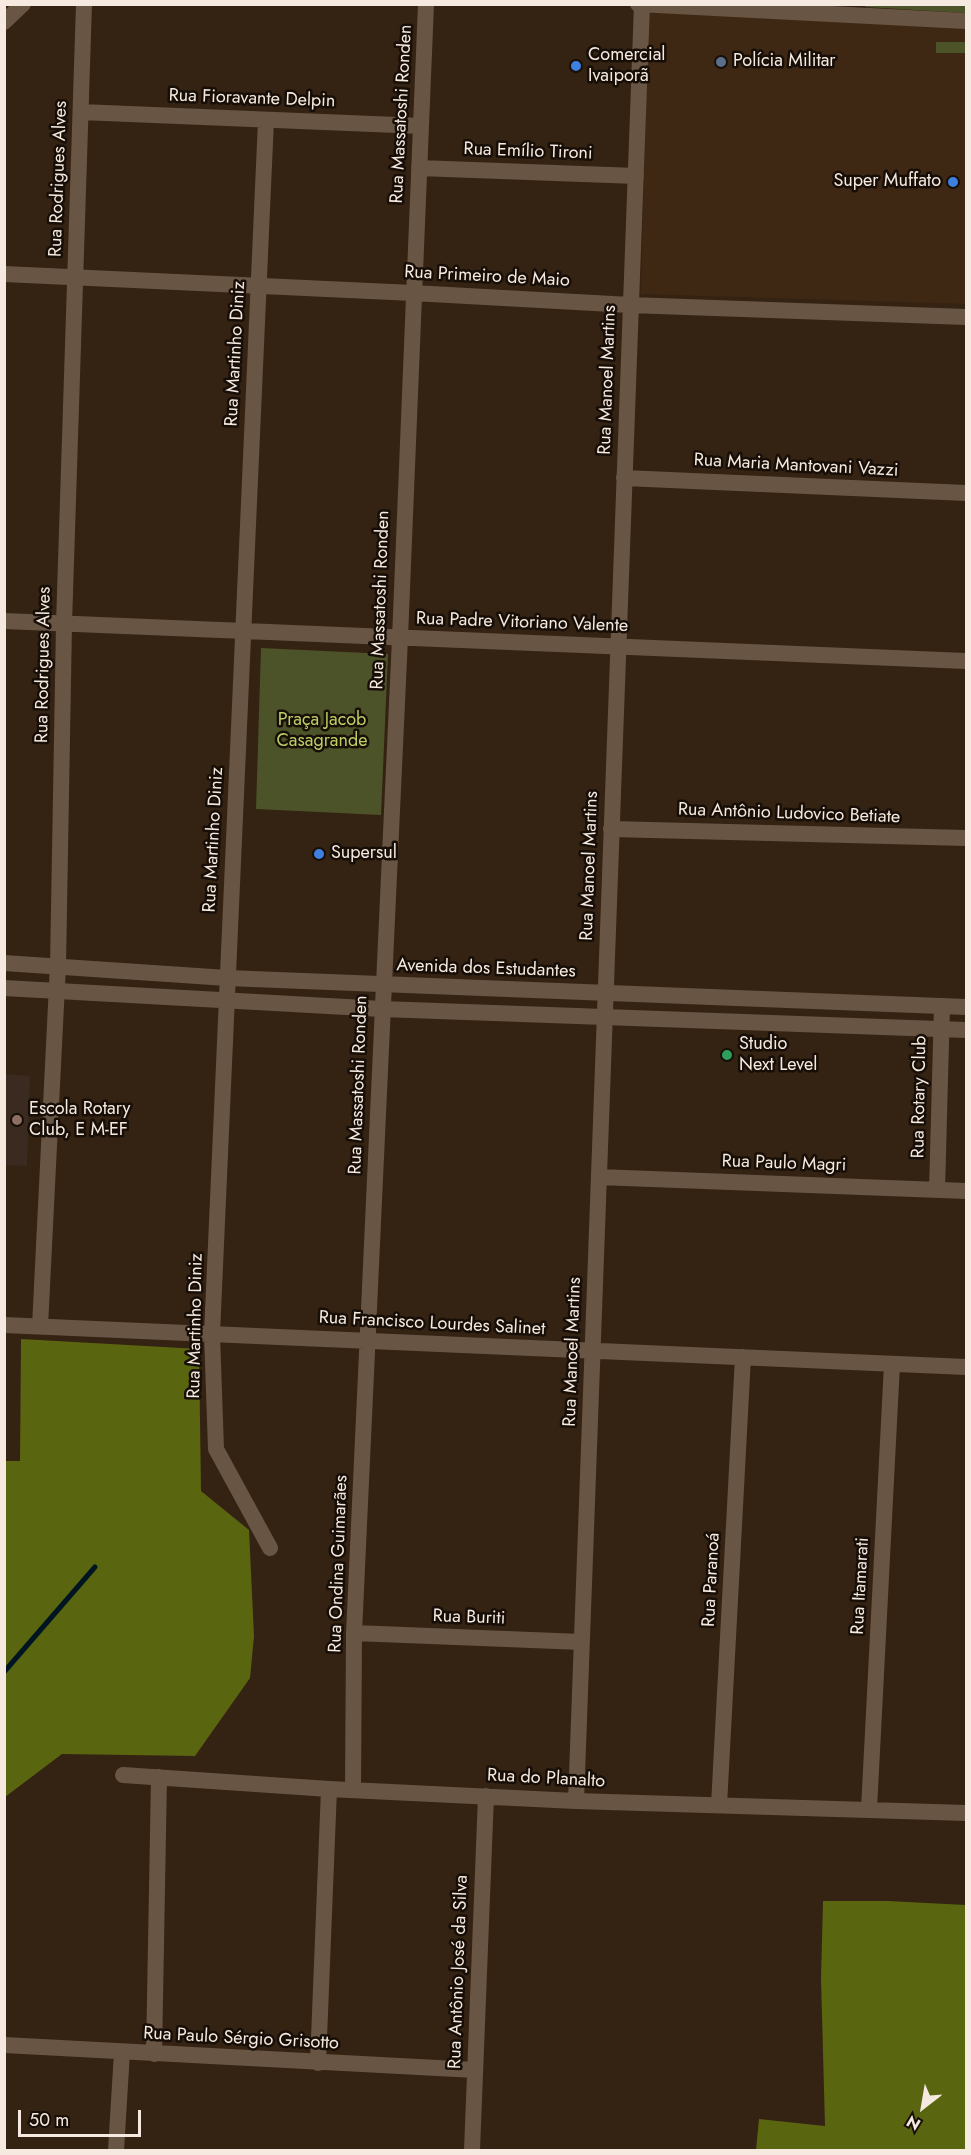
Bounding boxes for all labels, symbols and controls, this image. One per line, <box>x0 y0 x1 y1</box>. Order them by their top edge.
street label: Rua Massatoshi Ronden <box>387 24 417 204</box>
place label: Comercial Ivaiporã <box>588 45 665 88</box>
place label: Polícia Militar <box>733 51 836 73</box>
marker: Polícia Militar <box>714 55 728 69</box>
marker: Comercial Ivaiporã <box>569 59 583 73</box>
street label: Rua Fioravante Delpin <box>168 85 336 113</box>
street label: Rua Rodrigues Alves <box>45 100 73 258</box>
street label: Rua Emílio Tironi <box>463 139 593 165</box>
place label: Super Muffato <box>833 171 941 193</box>
marker: Super Muffato <box>946 175 960 189</box>
street label: Rua Primeiro de Maio <box>404 262 570 292</box>
street label: Rua Martinho Diniz <box>221 281 251 427</box>
street label: Rua Manoel Martins <box>595 305 621 455</box>
street label: Rua Maria Mantovani Vazzi <box>693 450 899 482</box>
street label: Rua Massatoshi Ronden <box>367 510 395 690</box>
street label: Rua Rodrigues Alves <box>32 587 56 743</box>
street label: Rua Padre Vitoriano Valente <box>415 608 629 638</box>
park label: Praça Jacob Casagrande <box>277 710 367 752</box>
street label: Rua Martinho Diniz <box>199 767 229 913</box>
street label: Rua Manoel Martins <box>577 791 603 941</box>
street label: Rua Antônio Ludovico Betiate <box>677 799 901 829</box>
place label: Supersul <box>331 843 397 865</box>
marker: Supersul <box>312 847 326 861</box>
street label: Avenida dos Estudantes <box>396 955 576 983</box>
street label: Rua Massatoshi Ronden <box>345 995 373 1175</box>
place label: Studio Next Level <box>739 1034 817 1076</box>
street label: Rua Rotary Club <box>908 1035 932 1159</box>
marker: Studio Next Level <box>720 1048 734 1062</box>
place label: Escola Rotary Club, E M-EF <box>29 1099 130 1142</box>
marker: Escola Rotary Club, E M-EF <box>10 1113 24 1127</box>
street label: Rua Paulo Magri <box>721 1151 847 1177</box>
street label: Rua Martinho Diniz <box>184 1253 208 1399</box>
street label: Rua Manoel Martins <box>560 1277 586 1427</box>
street label: Rua Francisco Lourdes Salinet <box>318 1307 546 1341</box>
street label: Rua Ondina Guimarães <box>325 1475 353 1653</box>
street label: Rua Paranoá <box>699 1532 725 1628</box>
street label: Rua Itamarati <box>848 1537 874 1635</box>
street label: Rua Buriti <box>432 1606 506 1630</box>
street label: Rua do Planalto <box>486 1765 606 1793</box>
street label: Rua Antônio José da Silva <box>445 1875 473 2069</box>
street label: Rua Paulo Sérgio Grisotto <box>143 2023 339 2055</box>
north arrow <box>893 2077 953 2137</box>
scale bar <box>21 2098 144 2136</box>
text: 50 m <box>29 2107 69 2133</box>
text: N <box>902 2110 925 2136</box>

